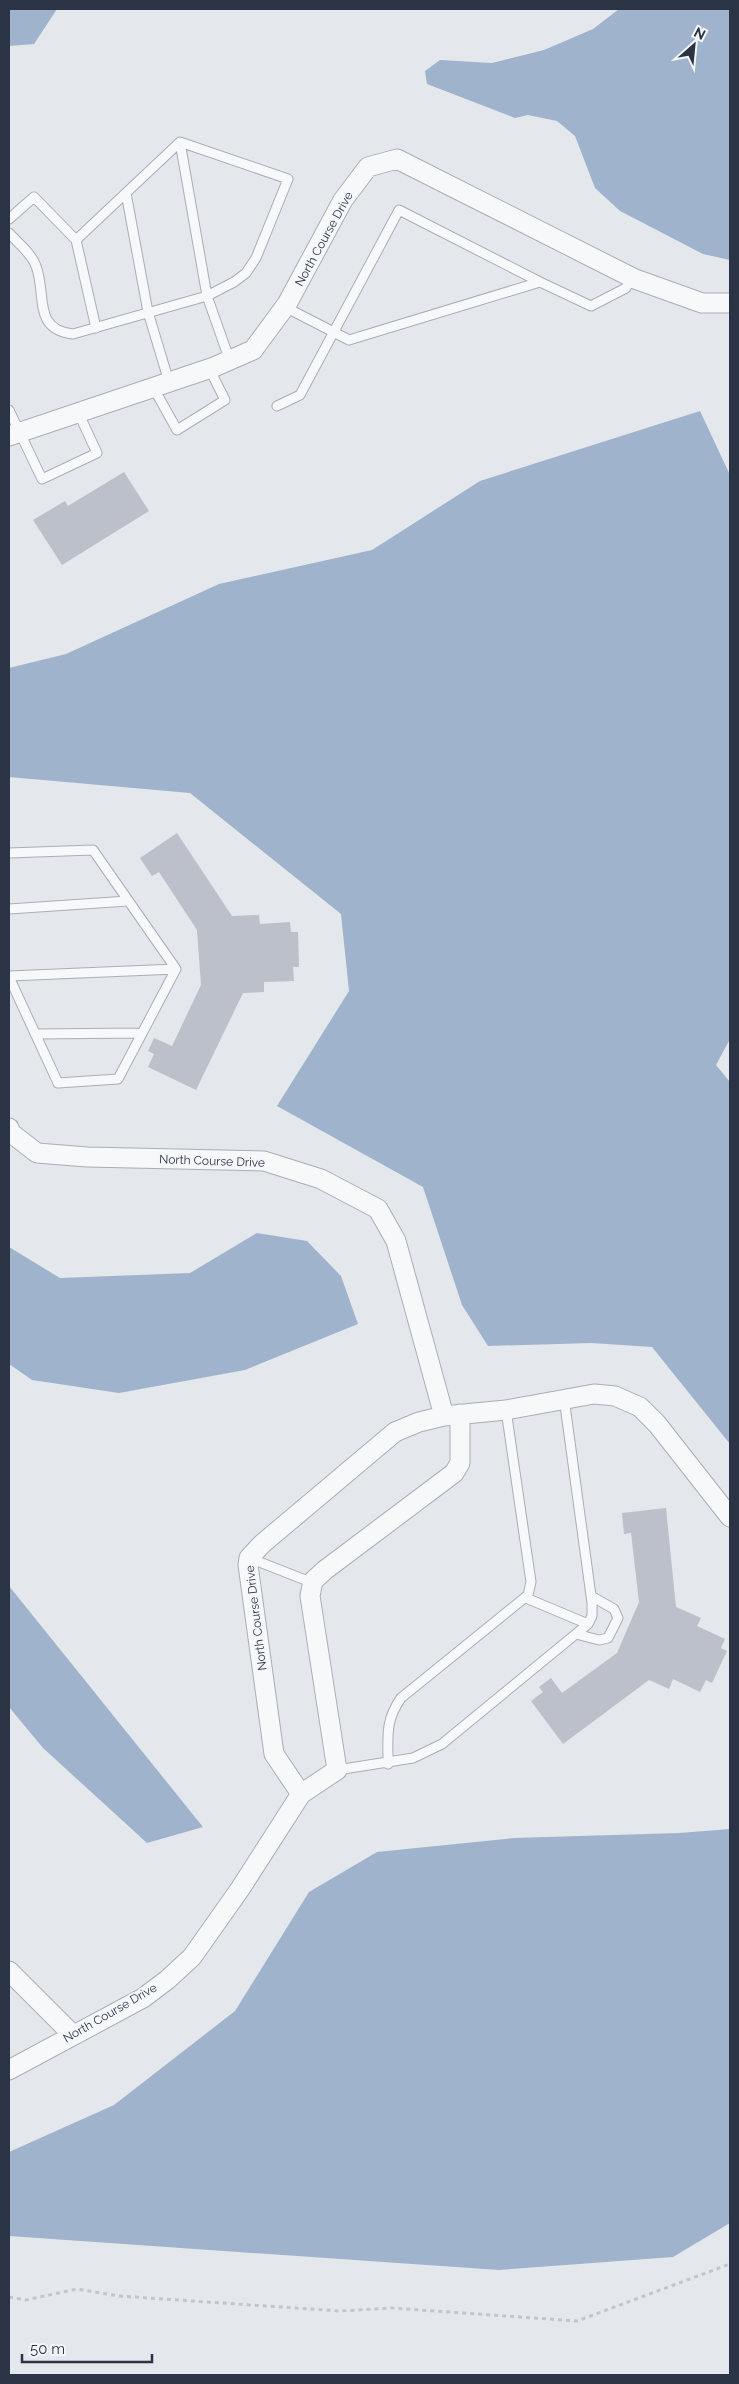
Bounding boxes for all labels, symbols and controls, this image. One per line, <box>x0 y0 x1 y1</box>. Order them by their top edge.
north arrow <box>669 20 719 70</box>
text: N <box>692 24 708 43</box>
street label: North Course Drive <box>292 189 356 289</box>
street label: North Course Drive <box>159 1152 265 1170</box>
street label: North Course Drive <box>243 1565 269 1671</box>
street label: North Course Drive <box>61 1980 159 2046</box>
scale bar <box>22 2332 152 2364</box>
text: 50 m <box>30 2340 65 2358</box>

